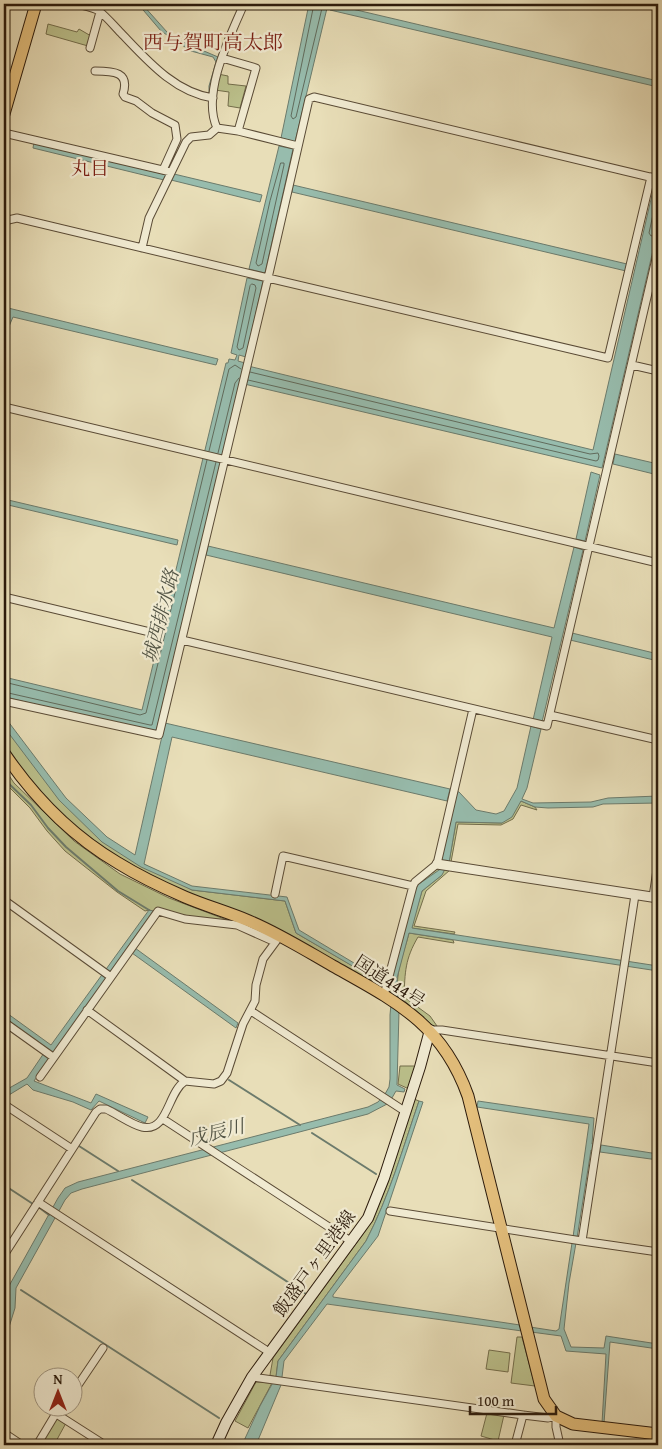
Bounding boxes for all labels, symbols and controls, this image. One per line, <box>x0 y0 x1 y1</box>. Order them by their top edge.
district label: 西与賀町高太郎 <box>143 27 283 56</box>
district label: 丸目 <box>71 154 109 182</box>
water label: 城西排水路 <box>135 565 186 665</box>
street label: 国道444号 <box>349 948 431 1014</box>
water label: 戊辰川 <box>185 1111 249 1152</box>
street label: 飯盛戸ヶ里港線 <box>266 1204 362 1322</box>
north arrow <box>32 1366 82 1416</box>
text: N <box>53 1369 63 1389</box>
scale bar <box>470 1384 556 1416</box>
text: 100 m <box>477 1390 515 1411</box>

